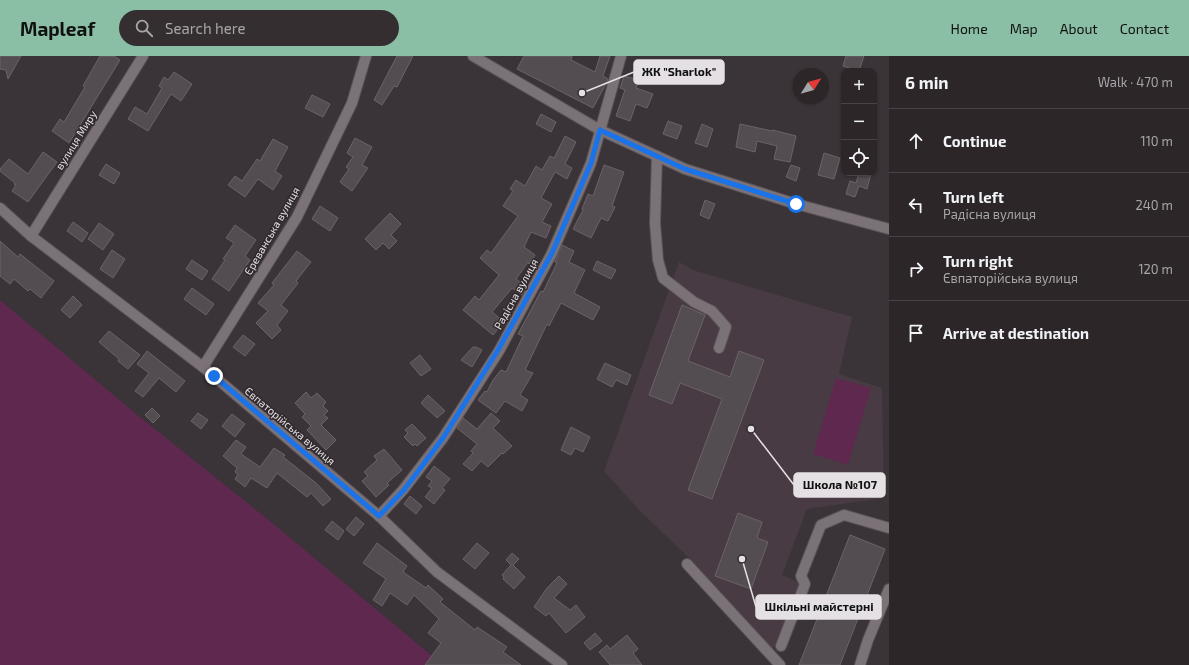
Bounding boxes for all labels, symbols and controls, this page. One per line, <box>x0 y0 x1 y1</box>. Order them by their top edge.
search box <box>119 10 399 46</box>
text: Mapleaf <box>20 17 95 40</box>
icon: search <box>133 17 155 39</box>
text: Search here <box>165 19 246 37</box>
text: Home <box>951 20 988 37</box>
text: Map <box>1010 20 1038 37</box>
text: About <box>1060 20 1098 37</box>
text: Contact <box>1120 20 1169 37</box>
callout: ЖК "Sharlok" <box>634 60 724 84</box>
text: ЖК "Sharlok" <box>642 64 716 78</box>
north arrow <box>793 68 829 104</box>
map controls <box>841 68 877 176</box>
button: + <box>841 68 877 104</box>
text: 6 min <box>905 72 949 92</box>
text: Walk · 470 m <box>1098 74 1173 90</box>
button: − <box>841 104 877 140</box>
street label: вулиця Миру <box>52 108 100 172</box>
icon: ahead <box>905 130 927 152</box>
text: Continue <box>943 132 1006 150</box>
text: 110 m <box>1141 133 1173 149</box>
button: locate <box>841 140 877 176</box>
street label: Єреванська вулиця <box>241 184 303 278</box>
text: Turn left <box>943 188 1004 206</box>
icon: left <box>905 194 927 216</box>
route start <box>787 195 805 213</box>
text: 240 m <box>1136 197 1173 213</box>
text: Радісна вулиця <box>943 206 1036 222</box>
text: Turn right <box>943 252 1013 270</box>
street label: Радісна вулиця <box>491 256 541 332</box>
icon: right <box>905 258 927 280</box>
text: 120 m <box>1138 261 1173 277</box>
text: Євпаторійська вулиця <box>943 270 1078 286</box>
icon: arrive <box>905 322 927 344</box>
text: Arrive at destination <box>943 324 1089 342</box>
route end <box>205 367 223 385</box>
street label: Євпаторійська вулиця <box>242 384 338 468</box>
callout: Школа №107 <box>794 473 885 497</box>
text: Школа №107 <box>803 477 878 491</box>
callout: Шкільні майстерні <box>756 595 881 619</box>
text: Шкільні майстерні <box>764 599 874 613</box>

